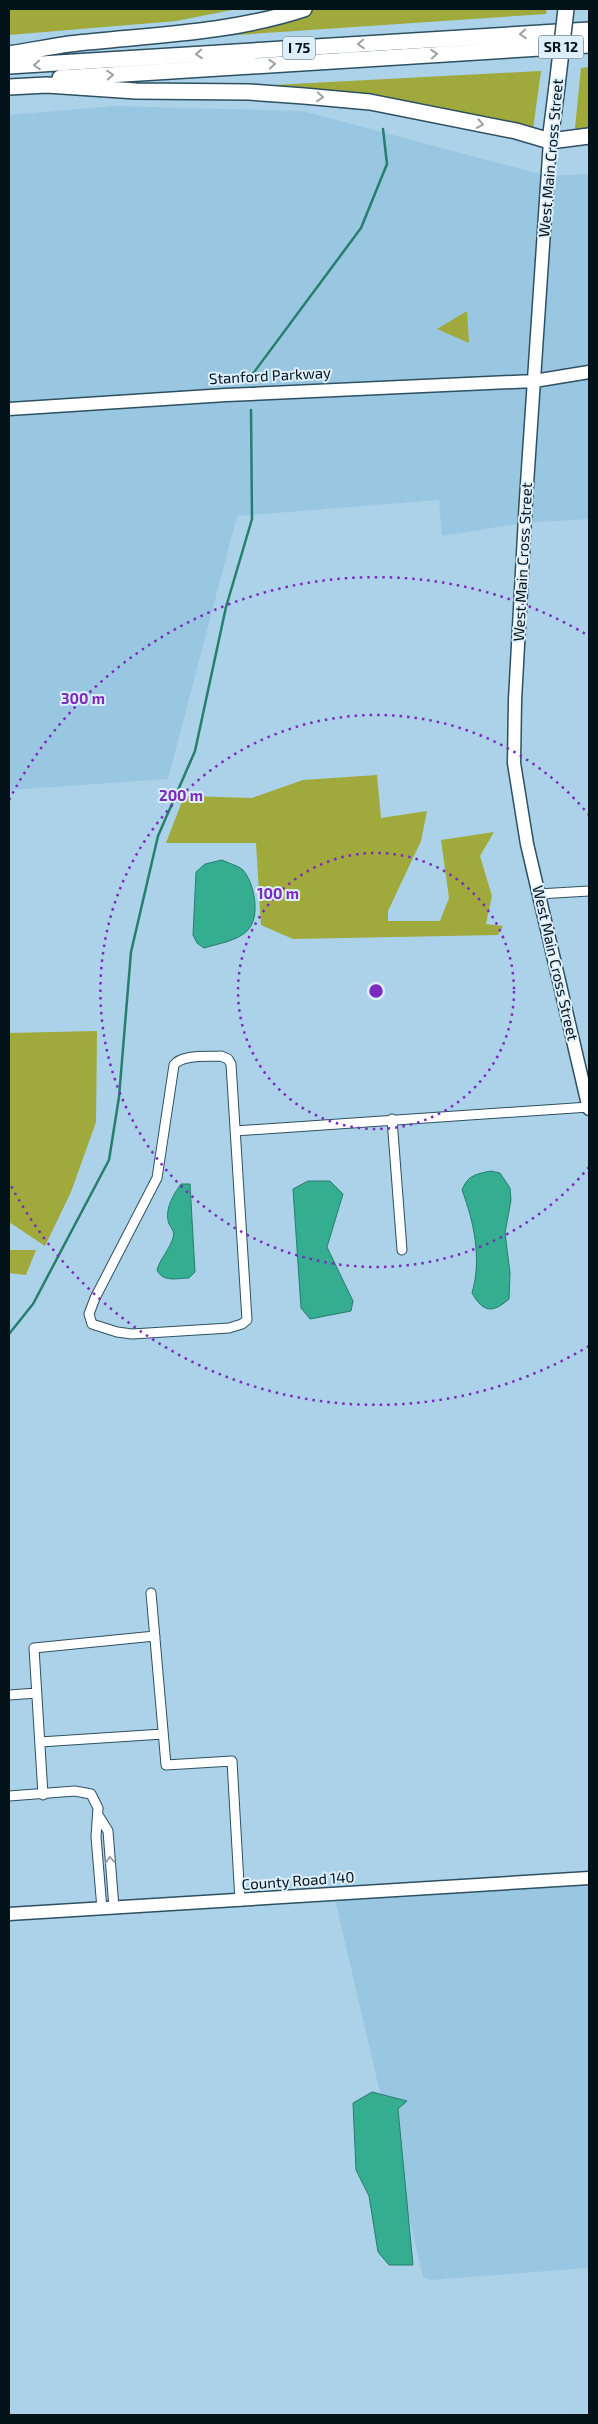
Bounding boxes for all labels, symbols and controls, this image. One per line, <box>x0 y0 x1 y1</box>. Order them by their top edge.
one-way arrow <box>519 28 527 39</box>
road number: I 75 <box>283 36 315 59</box>
road number: SR 12 <box>538 36 584 58</box>
one-way arrow <box>357 39 365 50</box>
one-way arrow <box>195 49 203 60</box>
one-way arrow <box>430 49 438 60</box>
one-way arrow <box>32 59 40 70</box>
one-way arrow <box>268 59 276 70</box>
one-way arrow <box>106 69 114 80</box>
street label: West Main Cross Street <box>534 78 566 238</box>
one-way arrow <box>316 91 324 102</box>
one-way arrow <box>475 118 484 128</box>
street label: Stanford Parkway <box>209 363 331 387</box>
street label: West Main Cross Street <box>509 482 535 642</box>
text: 300 m <box>61 689 105 707</box>
text: 200 m <box>159 786 203 804</box>
street label: West Main Cross Street <box>529 883 583 1043</box>
text: 100 m <box>257 884 299 902</box>
centre of rings <box>367 982 385 1000</box>
one-way arrow <box>105 1855 116 1863</box>
street label: County Road 140 <box>241 1867 355 1893</box>

